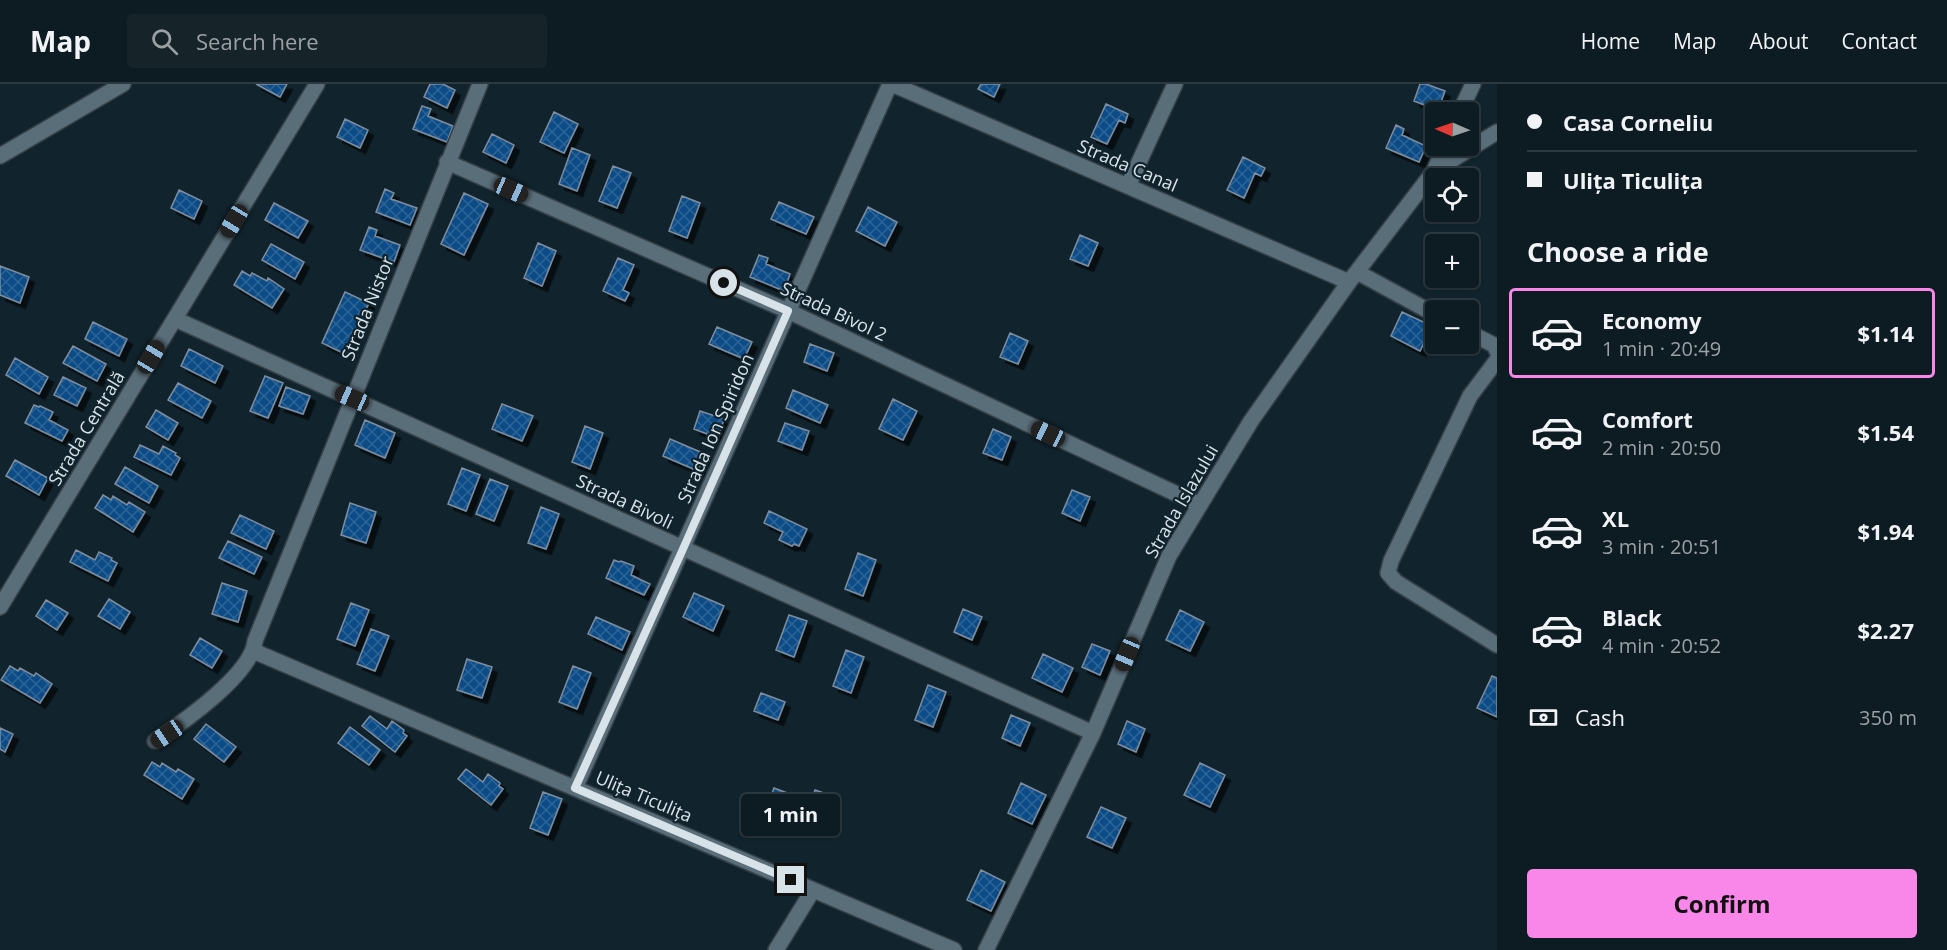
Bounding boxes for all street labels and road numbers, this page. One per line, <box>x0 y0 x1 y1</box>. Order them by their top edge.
street label: Strada Canal <box>1074 133 1182 197</box>
street label: Strada Nistor <box>335 252 399 364</box>
street label: Strada Bivol 2 <box>777 276 891 346</box>
street label: Strada Ion Spiridon <box>671 350 759 506</box>
street label: Strada Centrală <box>42 366 130 490</box>
street label: Strada Islazului <box>1139 440 1223 562</box>
street label: Strada Bivoli <box>573 468 677 534</box>
street label: Ulița Ticulița <box>592 765 696 827</box>

